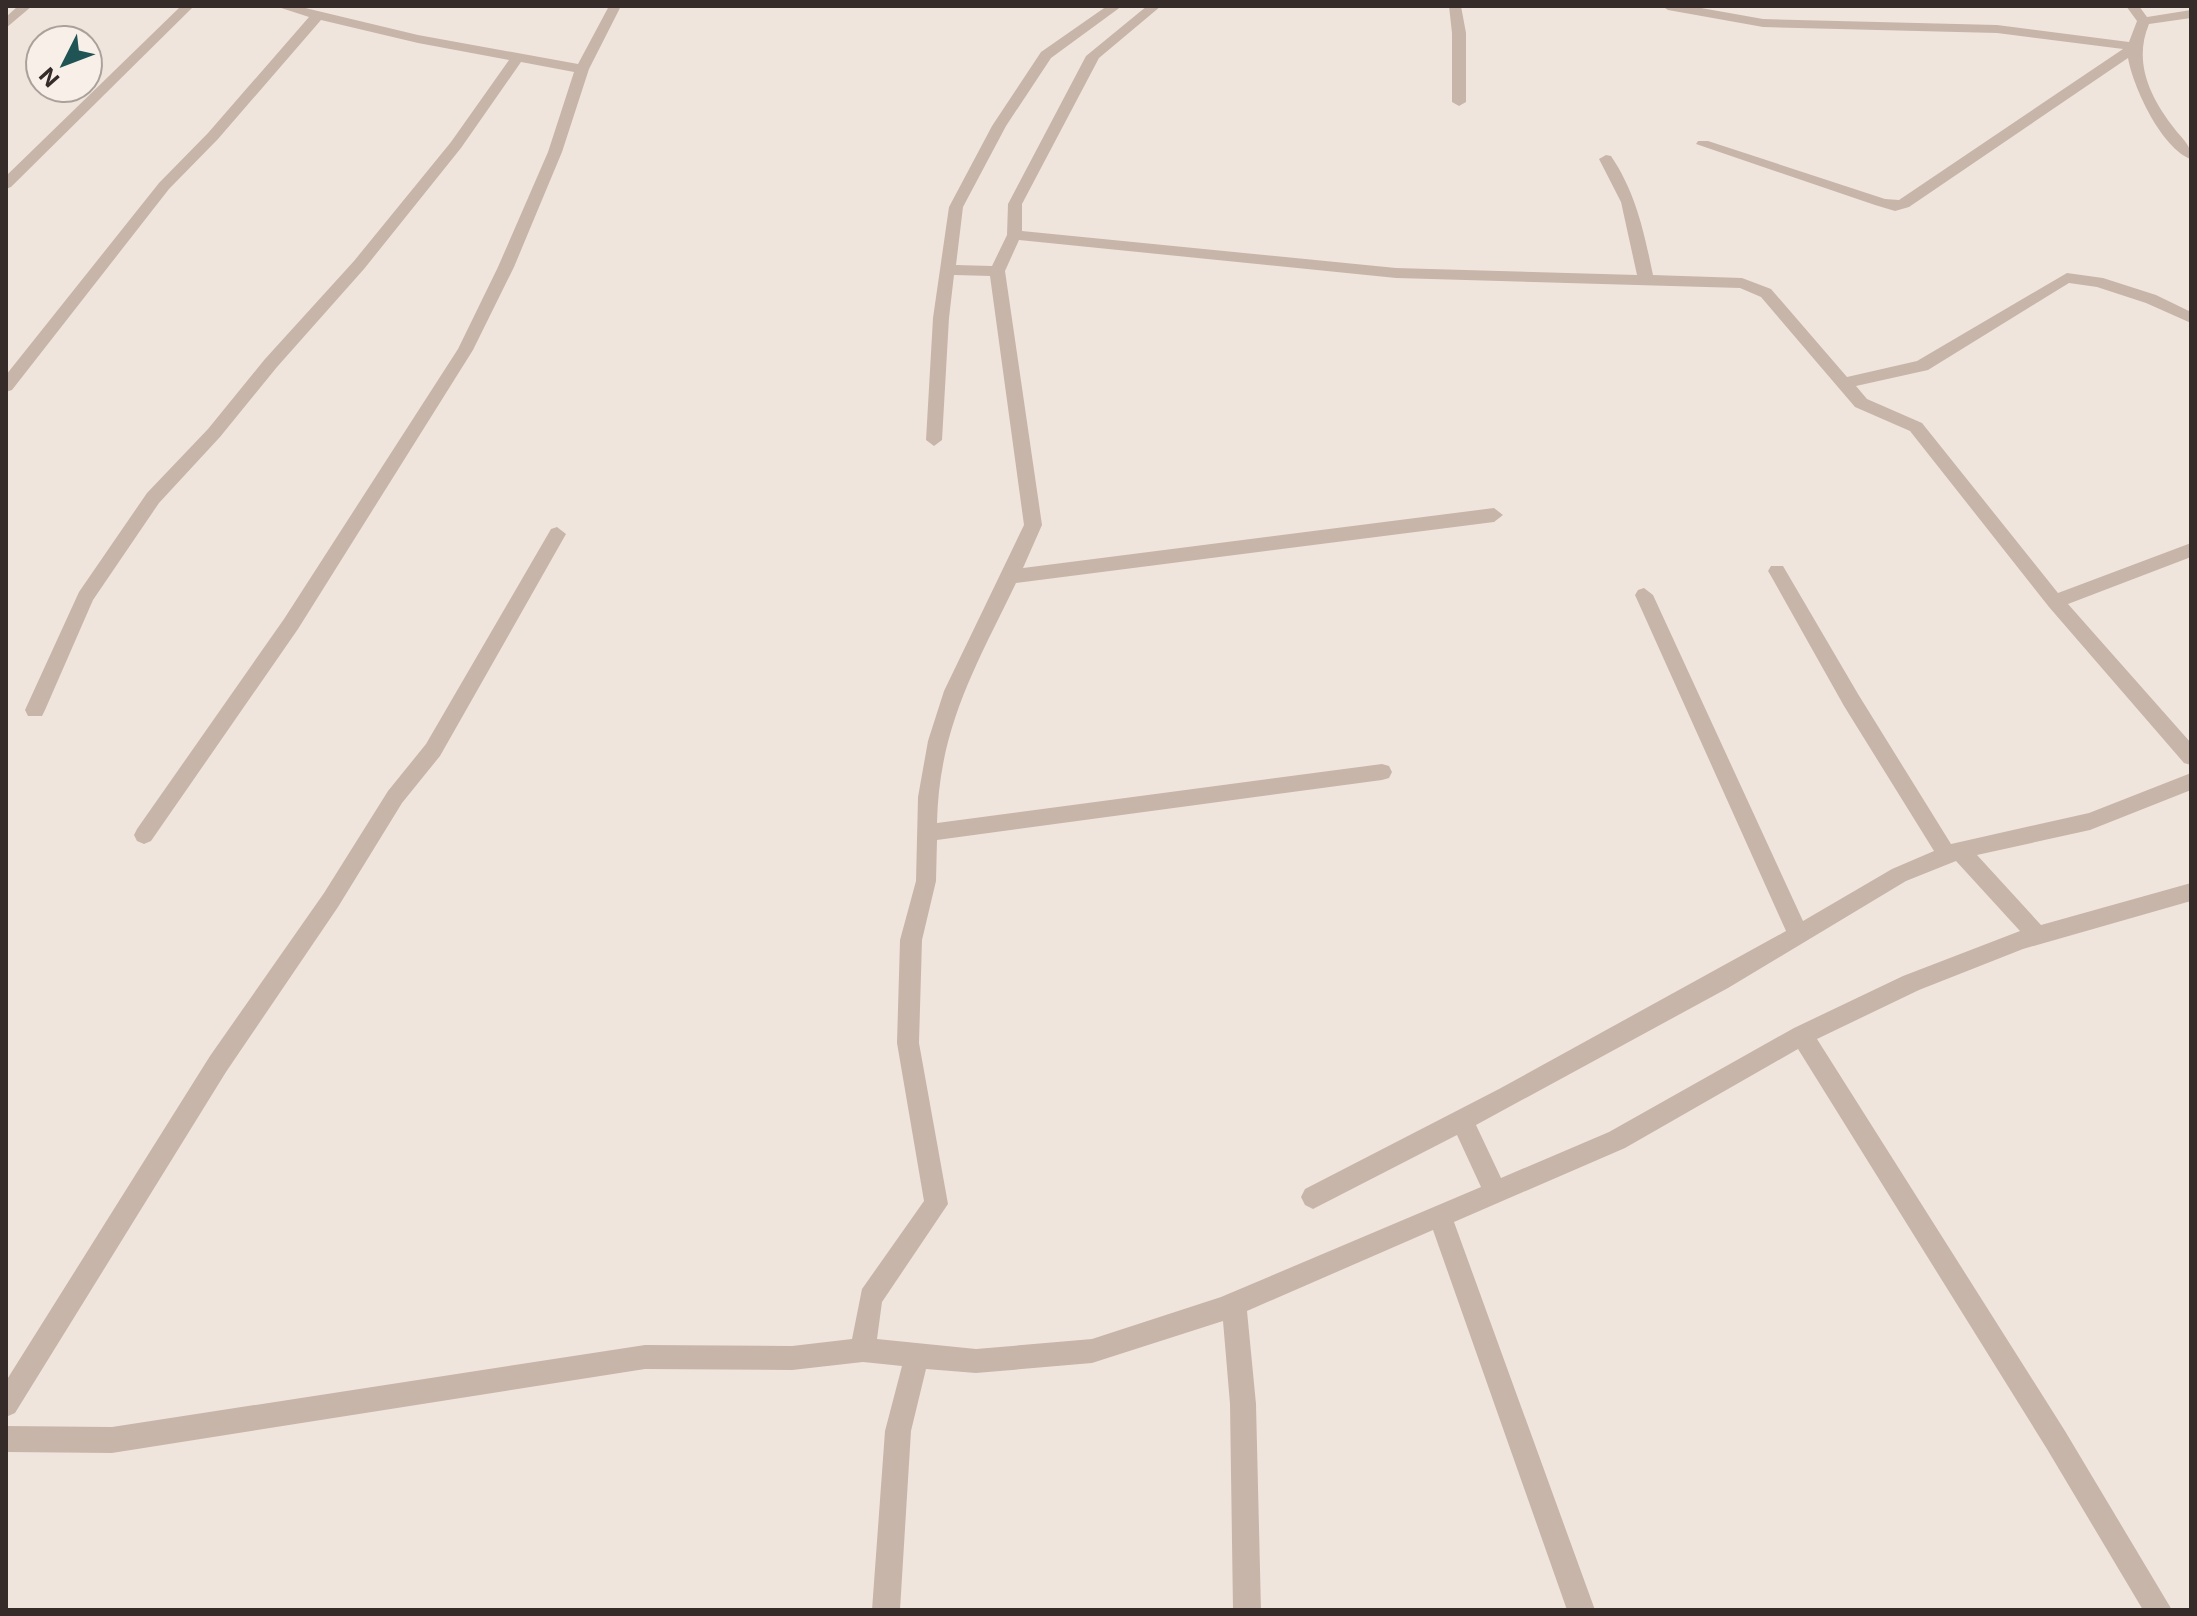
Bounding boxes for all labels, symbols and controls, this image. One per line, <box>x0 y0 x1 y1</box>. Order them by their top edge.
north arrow <box>24 24 104 104</box>
text: N <box>34 62 64 92</box>

